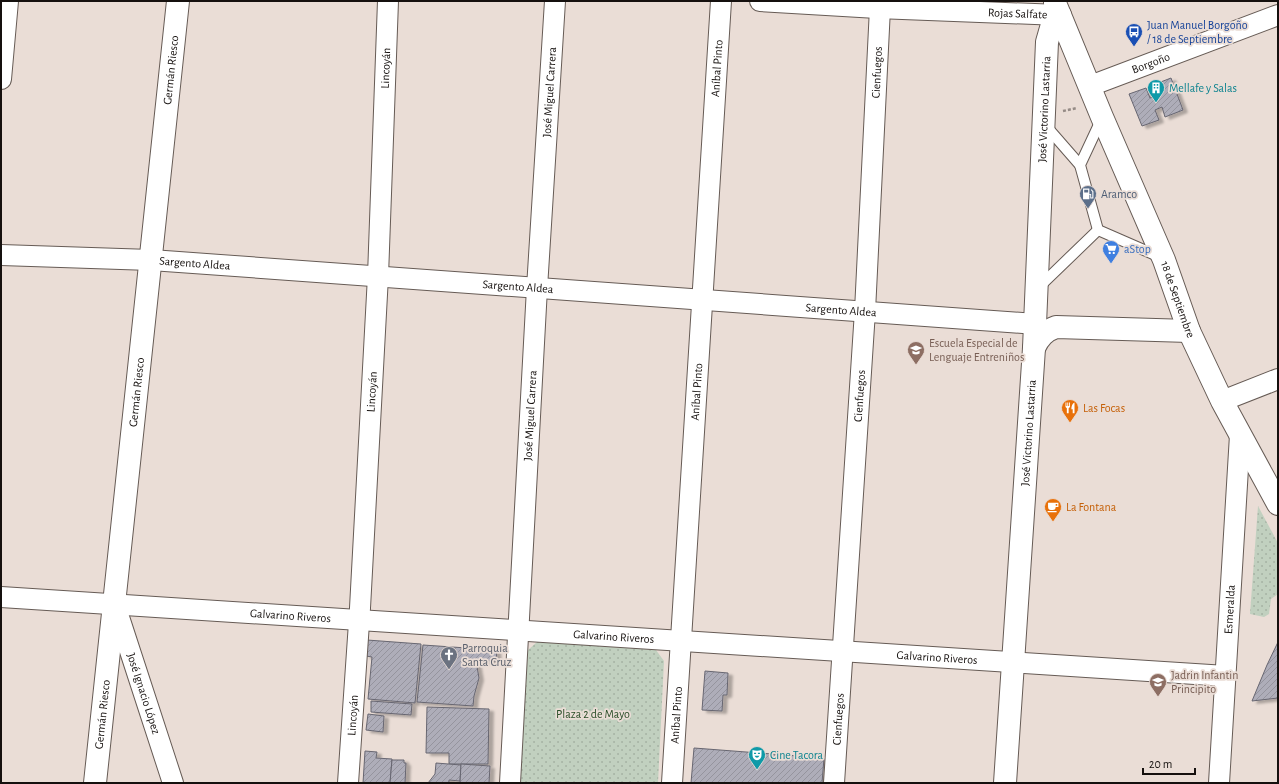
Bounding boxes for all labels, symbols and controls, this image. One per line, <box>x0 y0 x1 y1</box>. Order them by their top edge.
street label: Rojas Salfate <box>988 6 1048 21</box>
place label: Juan Manuel Borgoño / 18 de Septiembre <box>1147 19 1248 45</box>
bus stop icon: Juan Manuel Borgoño / 18 de Septiembre <box>1124 22 1144 47</box>
street label: Germán Riesco <box>161 35 180 105</box>
street label: Aníbal Pinto <box>709 39 725 97</box>
street label: José Miguel Carrera <box>540 46 558 138</box>
street label: Cienfuegos <box>870 46 884 99</box>
street label: Lincoyán <box>379 47 393 89</box>
street label: Borgoño <box>1130 50 1172 76</box>
street label: José Victorino Lastarria <box>1036 55 1052 163</box>
building icon: Mellafe y Salas <box>1146 78 1166 103</box>
place label: Mellafe y Salas <box>1169 82 1237 95</box>
fuel station icon: Aramco <box>1078 184 1098 209</box>
place label: Aramco <box>1101 188 1137 200</box>
supermarket icon: aStop <box>1101 239 1121 264</box>
place label: aStop <box>1124 243 1151 255</box>
street label: Sargento Aldea <box>159 255 231 272</box>
street label: 18 de Septiembre <box>1159 260 1197 340</box>
street label: Sargento Aldea <box>482 278 554 295</box>
street label: Sargento Aldea <box>805 301 877 318</box>
place label: Escuela Especial de Lenguaje Entreniños <box>929 337 1024 364</box>
school or university icon: Escuela Especial de Lenguaje Entreniños <box>906 340 926 365</box>
street label: Germán Riesco <box>127 357 146 428</box>
street label: Aníbal Pinto <box>689 363 704 421</box>
street label: Cienfuegos <box>852 369 867 422</box>
street label: José Miguel Carrera <box>522 370 539 461</box>
street label: Lincoyán <box>365 371 379 413</box>
street label: José Victorino Lastarria <box>1019 379 1038 486</box>
restaurant icon: Las Focas <box>1060 398 1080 423</box>
place label: Las Focas <box>1083 402 1125 414</box>
cafe icon: La Fontana <box>1043 497 1063 522</box>
place label: La Fontana <box>1066 501 1117 513</box>
street label: Esmeralda <box>1222 584 1237 634</box>
street label: Galvarino Riveros <box>250 607 331 624</box>
street label: Galvarino Riveros <box>573 628 655 645</box>
place label: Parroquia Santa Cruz <box>462 642 511 668</box>
church icon: Parroquia Santa Cruz <box>439 645 459 670</box>
street label: Galvarino Riveros <box>896 649 978 666</box>
street label: José Ignacio López <box>125 651 163 736</box>
place label: Jadrin Infantin Principito <box>1171 669 1238 695</box>
school or university icon: Jadrin Infantin Principito <box>1148 672 1168 697</box>
street label: Germán Riesco <box>93 679 112 750</box>
street label: Aníbal Pinto <box>668 686 684 744</box>
street label: Cienfuegos <box>830 693 846 746</box>
street label: Lincoyán <box>345 694 360 736</box>
park label: Plaza 2 de Mayo <box>556 708 630 721</box>
theatre icon: Cine Tacora <box>747 745 767 770</box>
place label: Cine Tacora <box>770 749 824 761</box>
scale bar <box>1143 750 1195 776</box>
text: 20 m <box>1149 758 1172 770</box>

